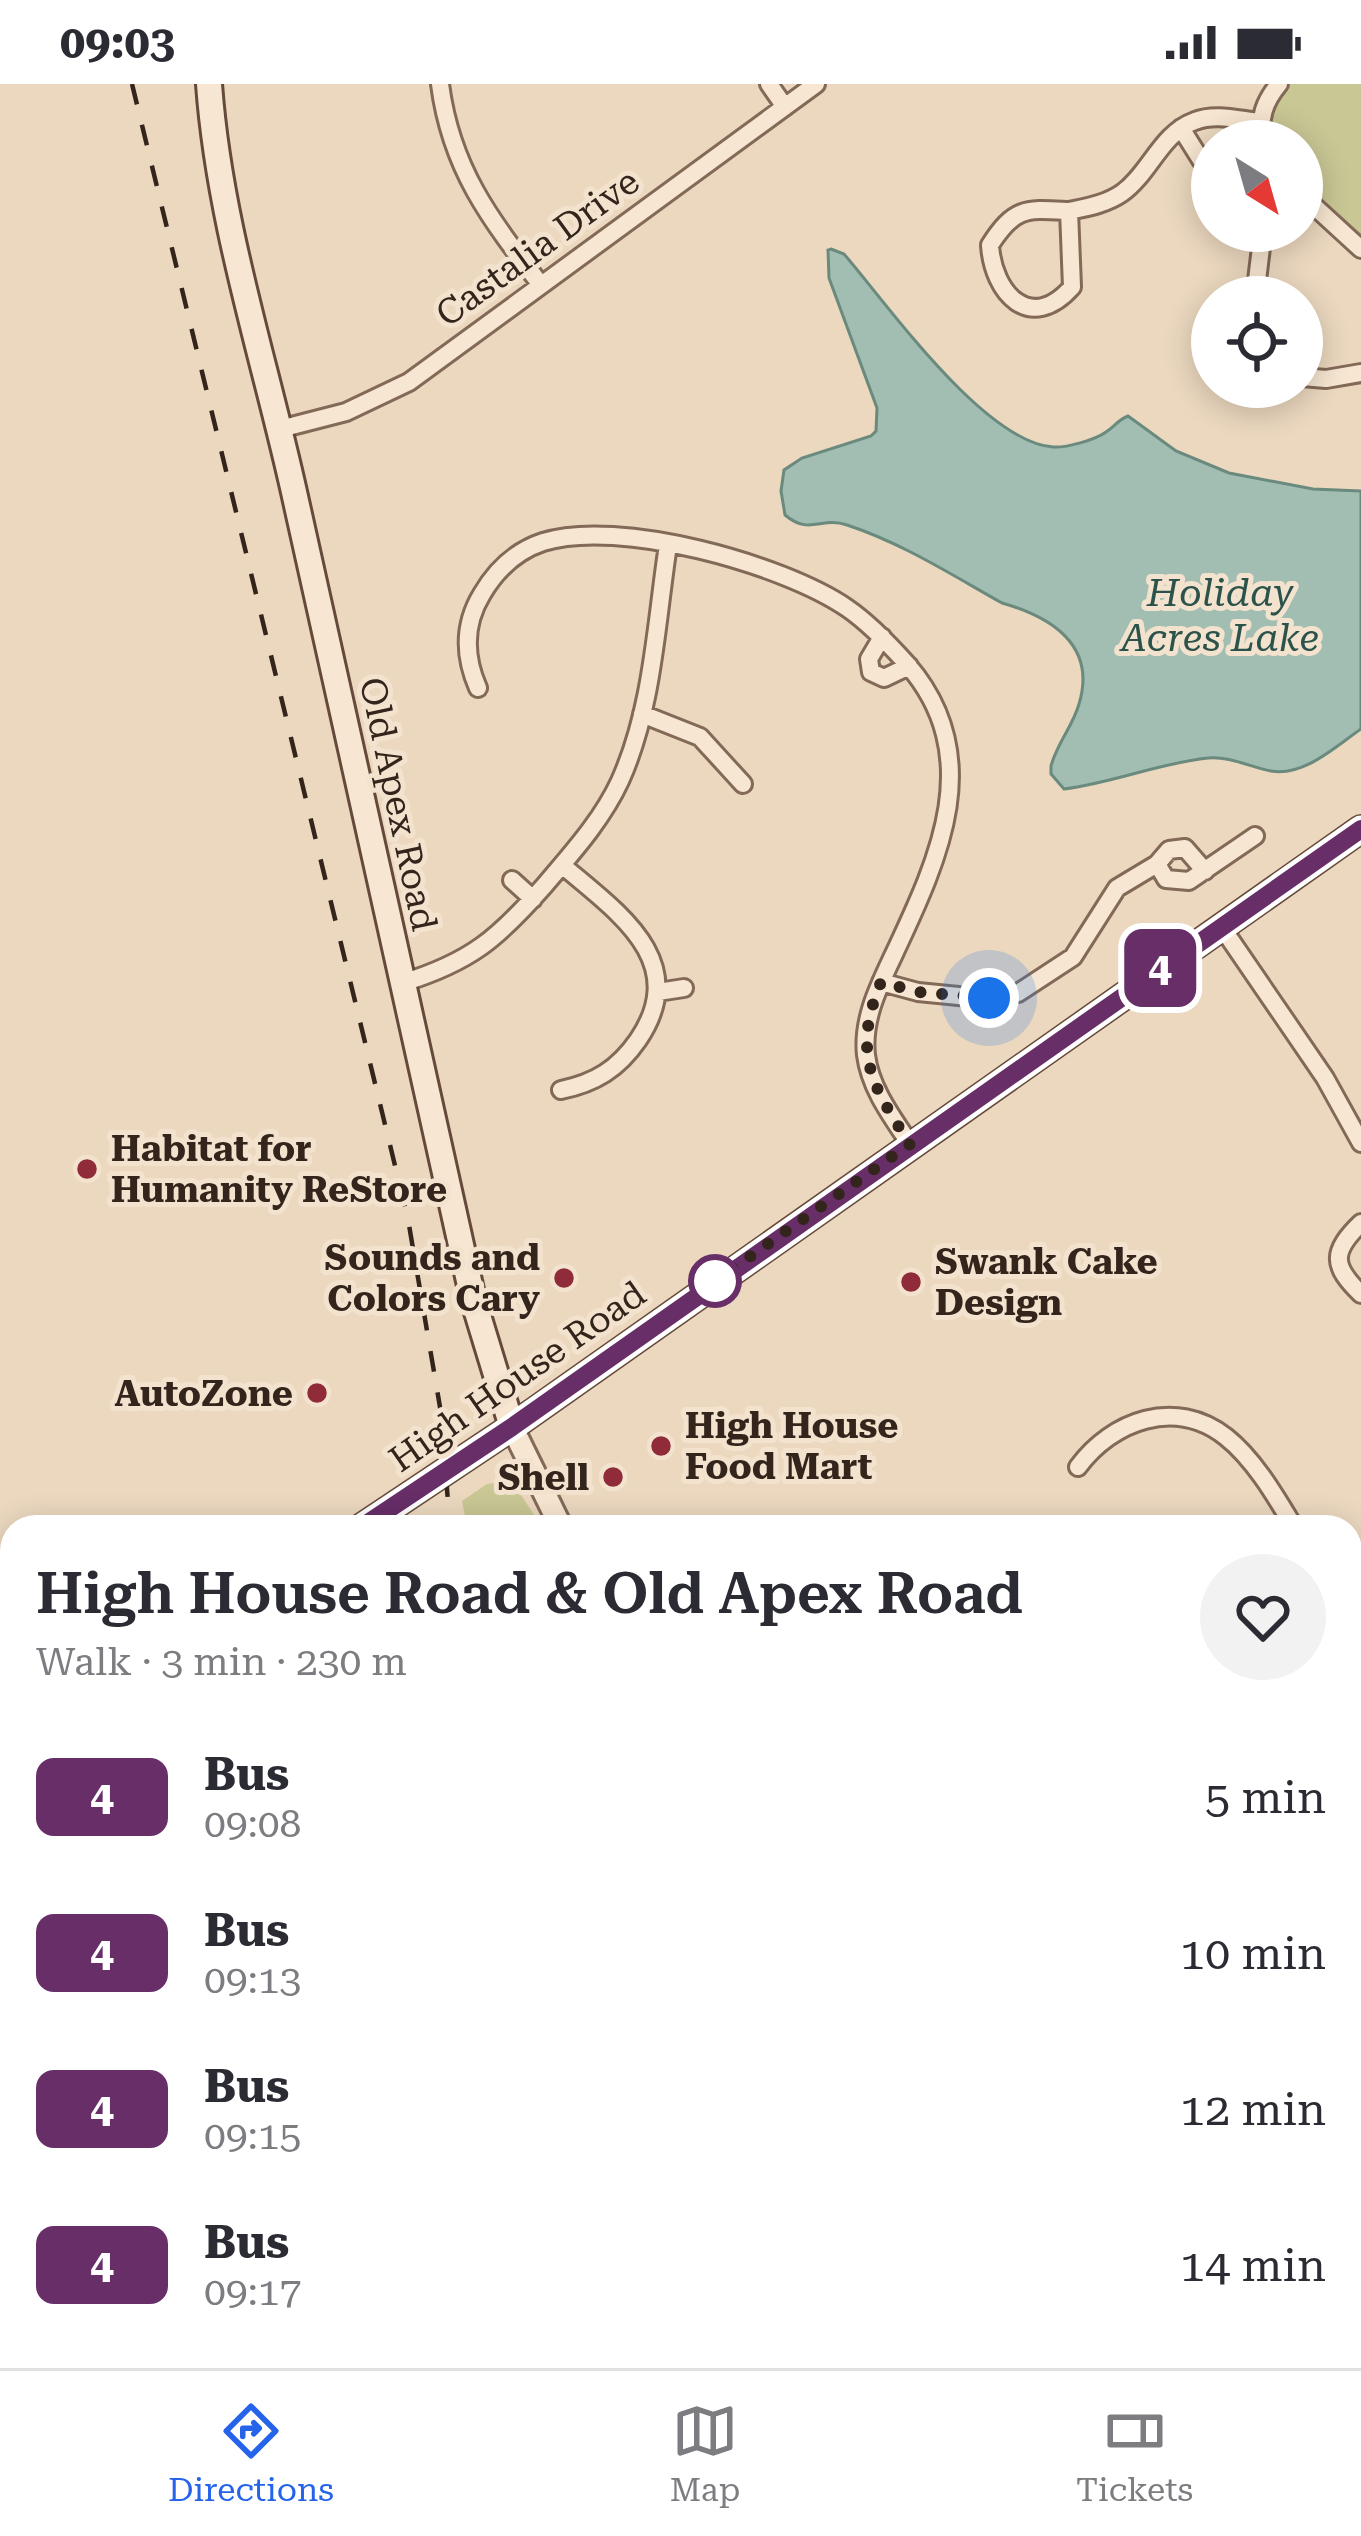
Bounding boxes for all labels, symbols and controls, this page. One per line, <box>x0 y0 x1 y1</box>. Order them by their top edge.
text: 09:03 <box>60 16 175 69</box>
north arrow <box>1191 120 1323 252</box>
map controls <box>1191 120 1323 408</box>
street label: Castalia Drive <box>428 160 647 335</box>
button: locate <box>1191 276 1323 408</box>
water label: Holiday Acres Lake <box>1119 570 1319 661</box>
street label: Old Apex Road <box>351 674 445 935</box>
line badge: 4 <box>1121 929 1199 1007</box>
text: 4 <box>1148 943 1172 992</box>
your location <box>959 968 1019 1028</box>
place label: Habitat for Humanity ReStore <box>111 1128 447 1211</box>
marker: Habitat for Humanity ReStore <box>74 1156 100 1182</box>
place label: Sounds and Colors Cary <box>325 1237 540 1320</box>
place label: Swank Cake Design <box>935 1241 1158 1324</box>
unlabelled marker <box>690 1256 740 1306</box>
marker: Sounds and Colors Cary <box>551 1265 577 1291</box>
marker: Swank Cake Design <box>898 1269 924 1295</box>
street label: High House Road <box>382 1273 654 1481</box>
place label: AutoZone <box>115 1373 293 1415</box>
marker: AutoZone <box>304 1380 330 1406</box>
place label: High House Food Mart <box>685 1405 898 1488</box>
marker: High House Food Mart <box>648 1433 674 1459</box>
place label: Shell <box>498 1457 589 1499</box>
marker: Shell <box>600 1464 626 1490</box>
button: heart <box>1200 1554 1326 1680</box>
text: High House Road & Old Apex Road <box>36 1560 1023 1627</box>
text: Walk · 3 min · 230 m <box>36 1639 407 1685</box>
text: Bus <box>204 1748 289 1801</box>
text: 5 min <box>1205 1771 1326 1824</box>
text: 4 <box>90 1772 114 1821</box>
text: 09:08 <box>204 1801 301 1847</box>
text: Bus <box>204 1904 289 1957</box>
text: 10 min <box>1180 1927 1326 1980</box>
text: 4 <box>90 1928 114 1977</box>
text: 09:13 <box>204 1957 301 2003</box>
text: Bus <box>204 2060 289 2113</box>
text: 12 min <box>1180 2083 1326 2136</box>
text: 4 <box>90 2084 114 2133</box>
text: 09:15 <box>204 2113 301 2159</box>
text: Bus <box>204 2216 289 2269</box>
text: 14 min <box>1180 2239 1326 2292</box>
text: 4 <box>90 2240 114 2289</box>
text: 09:17 <box>204 2269 301 2315</box>
tab: Directions <box>168 2398 334 2509</box>
tab: Map <box>670 2398 740 2509</box>
tab: Tickets <box>1076 2398 1193 2509</box>

